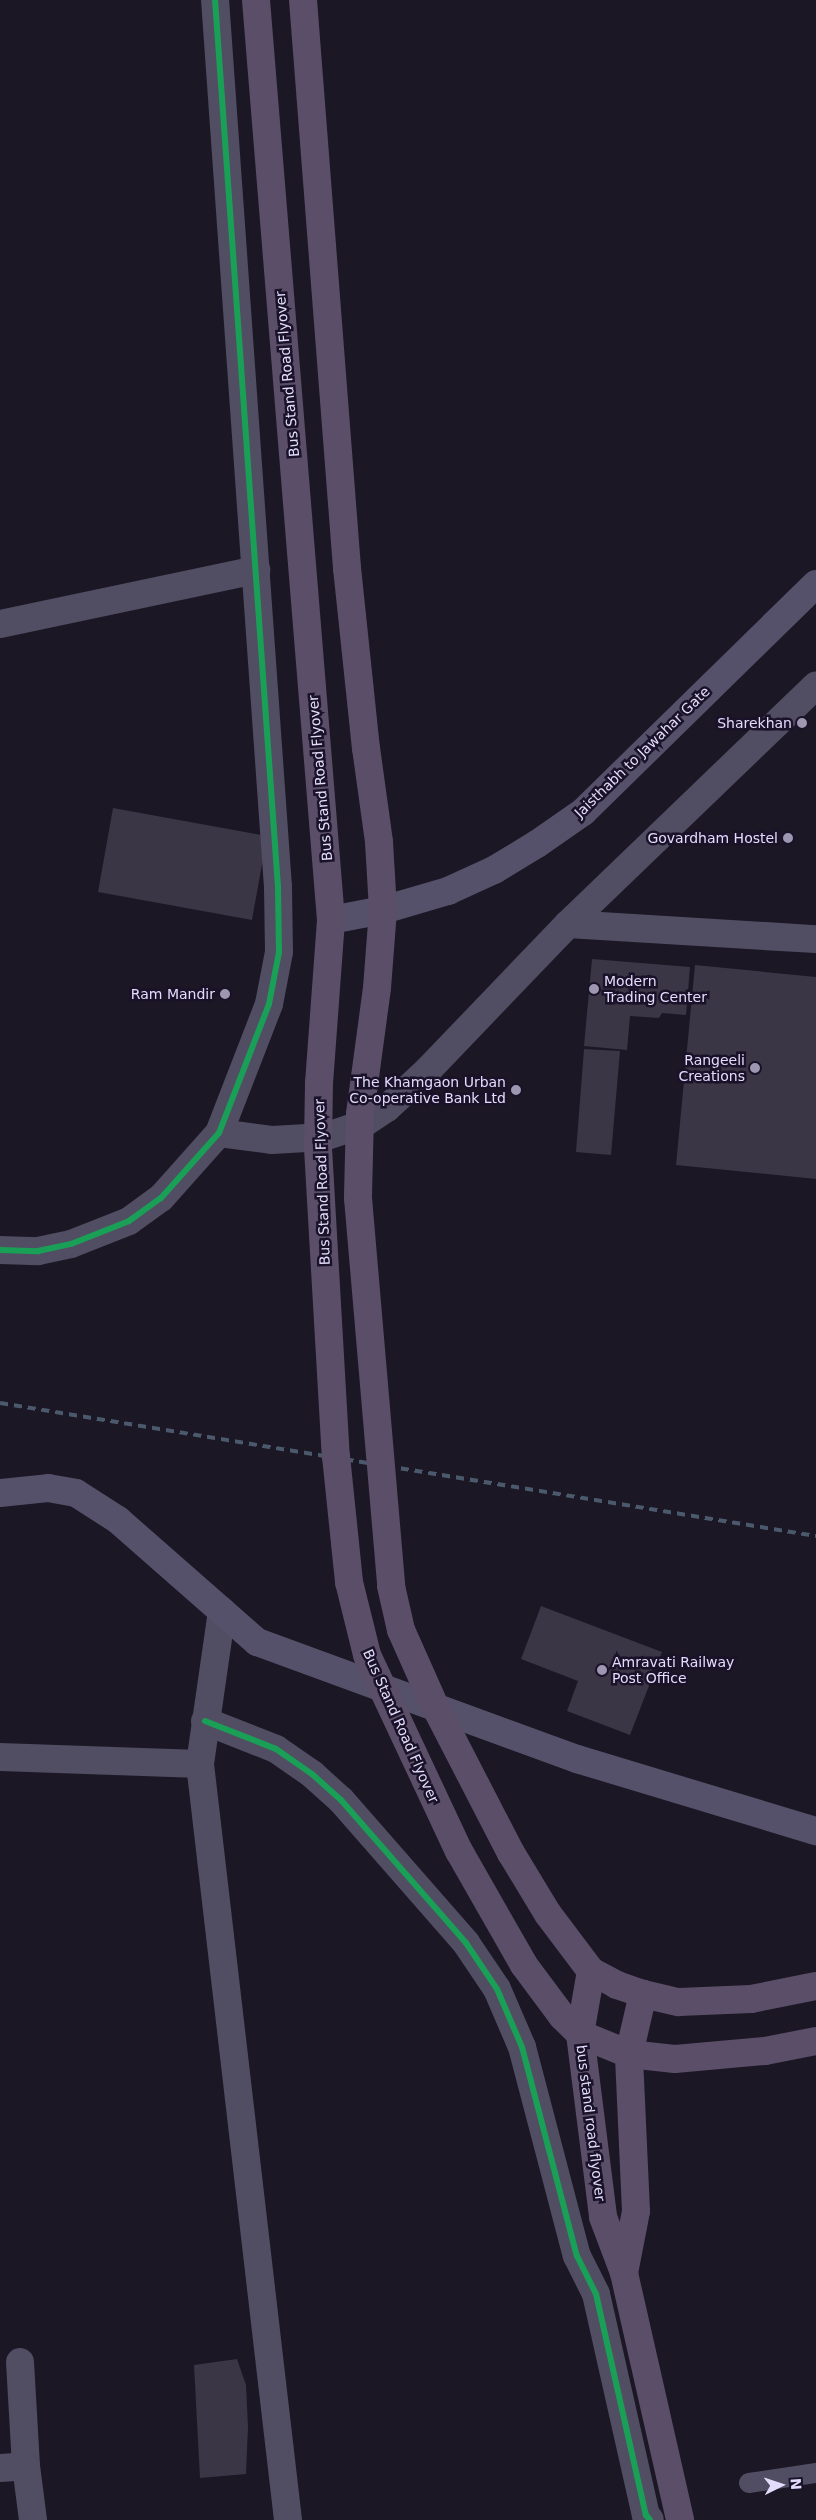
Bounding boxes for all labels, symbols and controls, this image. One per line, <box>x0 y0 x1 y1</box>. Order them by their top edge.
street label: Bus Stand Road Flyover <box>271 290 303 458</box>
street label: Jaisthabh to Jawahar Gate <box>571 683 713 821</box>
street label: Bus Stand Road Flyover <box>304 694 336 862</box>
place label: Sharekhan <box>717 715 792 731</box>
marker: Sharekhan <box>796 717 808 729</box>
place label: Govardham Hostel <box>647 830 778 846</box>
marker: Govardham Hostel <box>782 832 794 844</box>
place label: Modern Trading Center <box>604 973 707 1006</box>
marker: Modern Trading Center <box>588 983 600 995</box>
place label: Ram Mandir <box>131 986 215 1002</box>
marker: Ram Mandir <box>219 988 231 1000</box>
place label: Rangeeli Creations <box>678 1052 745 1084</box>
marker: Rangeeli Creations <box>749 1062 761 1074</box>
place label: The Khamgaon Urban Co-operative Bank Ltd <box>349 1074 506 1106</box>
marker: The Khamgaon Urban Co-operative Bank Ltd <box>510 1084 522 1096</box>
street label: Bus Stand Road Flyover <box>311 1099 333 1265</box>
street label: Bus Stand Road Flyover <box>359 1647 443 1805</box>
place label: Amravati Railway Post Office <box>612 1654 734 1686</box>
marker: Amravati Railway Post Office <box>596 1664 608 1676</box>
street label: bus stand road flyover <box>573 2044 609 2202</box>
north arrow <box>756 2460 806 2510</box>
text: N <box>788 2478 804 2490</box>

